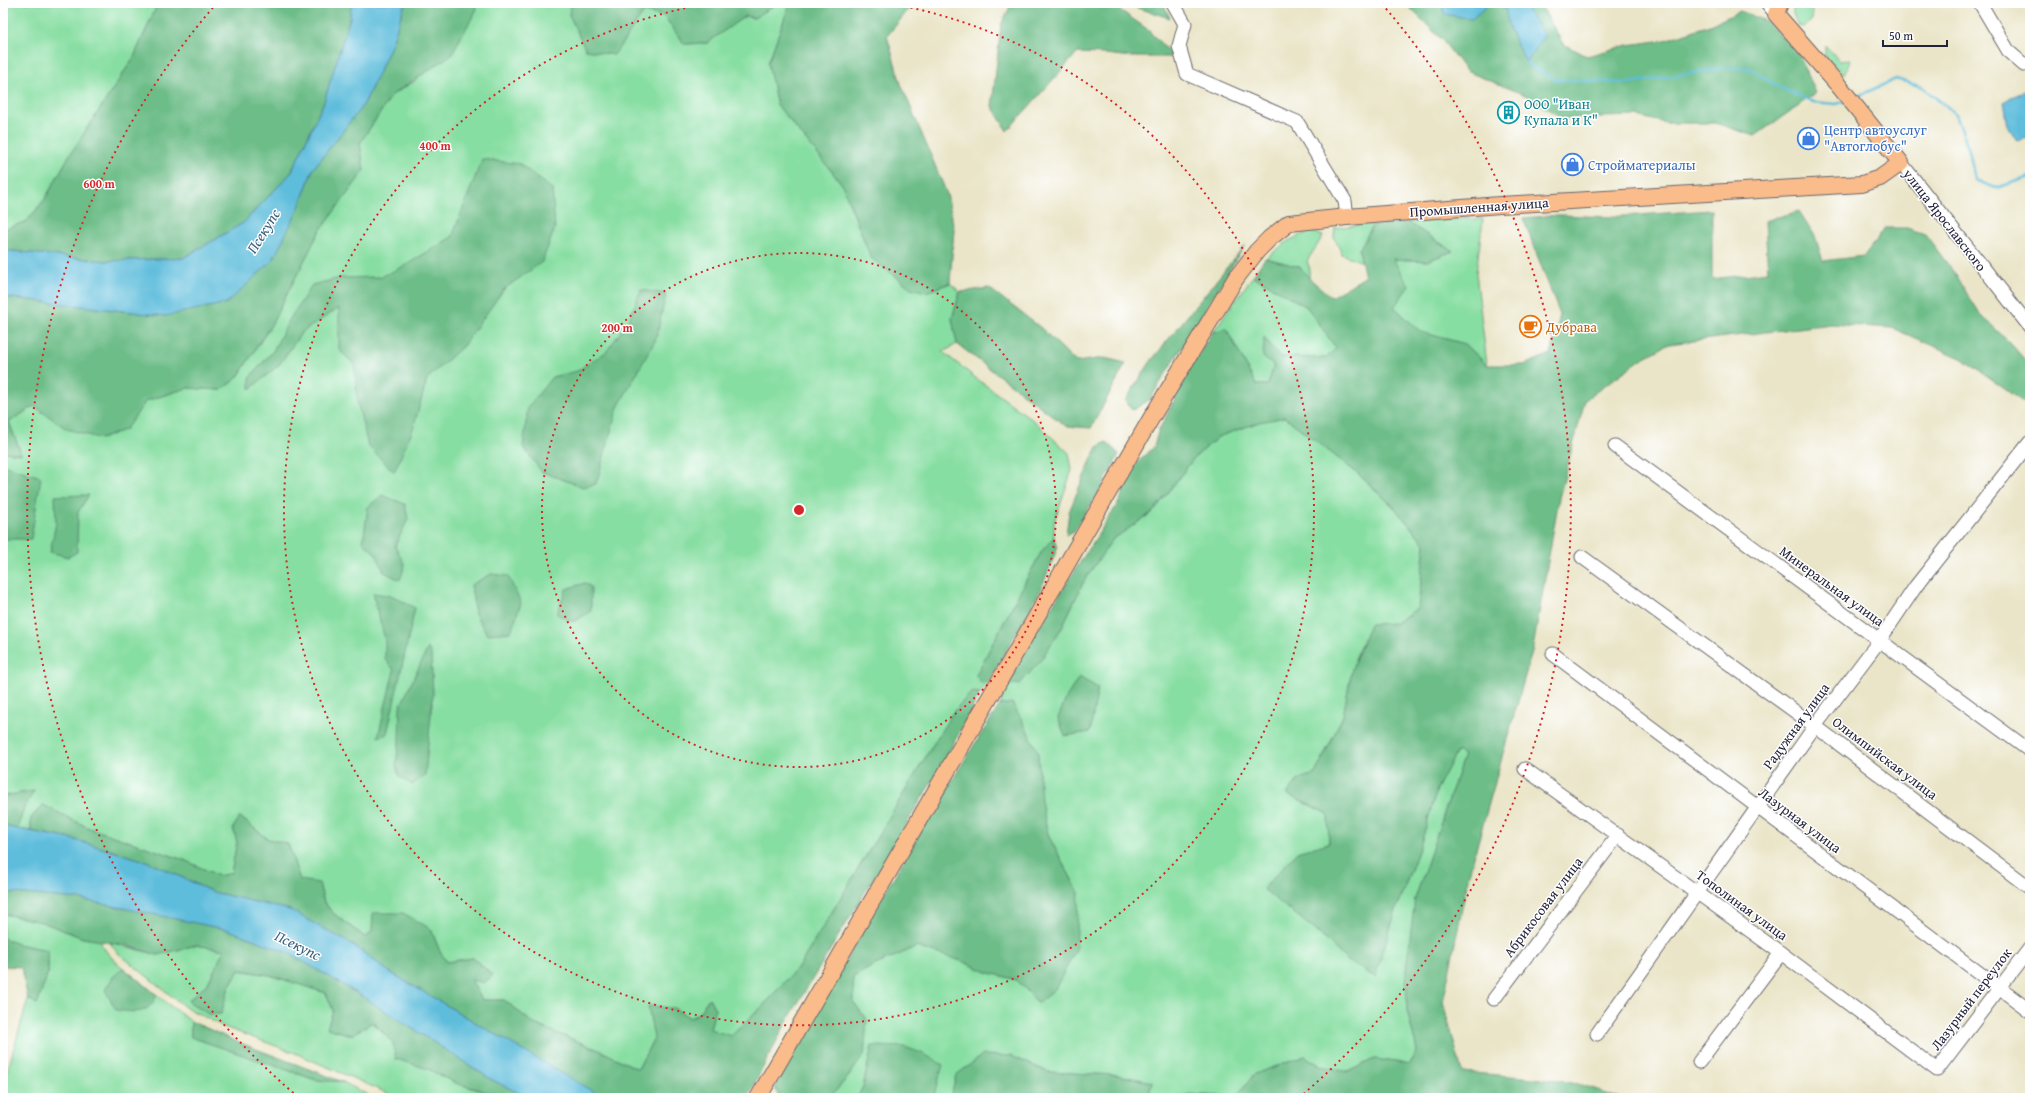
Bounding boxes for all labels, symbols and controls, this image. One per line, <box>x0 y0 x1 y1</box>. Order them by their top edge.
scale bar <box>1883 22 1947 48</box>
text: 50 m <box>1889 27 1913 44</box>
place label: ООО "Иван Купала и К" <box>1524 94 1598 130</box>
building icon: ООО "Иван Купала и К" <box>1496 99 1522 125</box>
place label: Центр автоуслуг "Автоглобус" <box>1824 120 1927 156</box>
shop icon: Центр автоуслуг "Автоглобус" <box>1795 125 1821 151</box>
text: 400 m <box>419 137 452 154</box>
shop icon: Стройматериалы <box>1560 152 1586 178</box>
place label: Стройматериалы <box>1588 155 1696 175</box>
street label: улица Ярославского <box>1898 164 1991 275</box>
text: 600 m <box>83 175 116 192</box>
street label: Промышленная улица <box>1409 192 1549 222</box>
water label: Псекупс <box>241 204 285 257</box>
cafe icon: Дубрава <box>1518 314 1544 340</box>
place label: Дубрава <box>1545 317 1597 337</box>
text: 200 m <box>601 319 634 336</box>
centre of rings <box>792 503 806 517</box>
street label: Минеральная улица <box>1775 541 1889 631</box>
street label: Радужная улица <box>1758 679 1834 773</box>
street label: Олимпийская улица <box>1828 712 1942 804</box>
street label: Лазурная улица <box>1754 782 1846 858</box>
street label: Абрикосовая улица <box>1499 852 1588 961</box>
street label: Тополиная улица <box>1692 865 1792 945</box>
water label: Псекупс <box>272 925 325 966</box>
street label: Лазурный переулок <box>1926 943 2017 1054</box>

